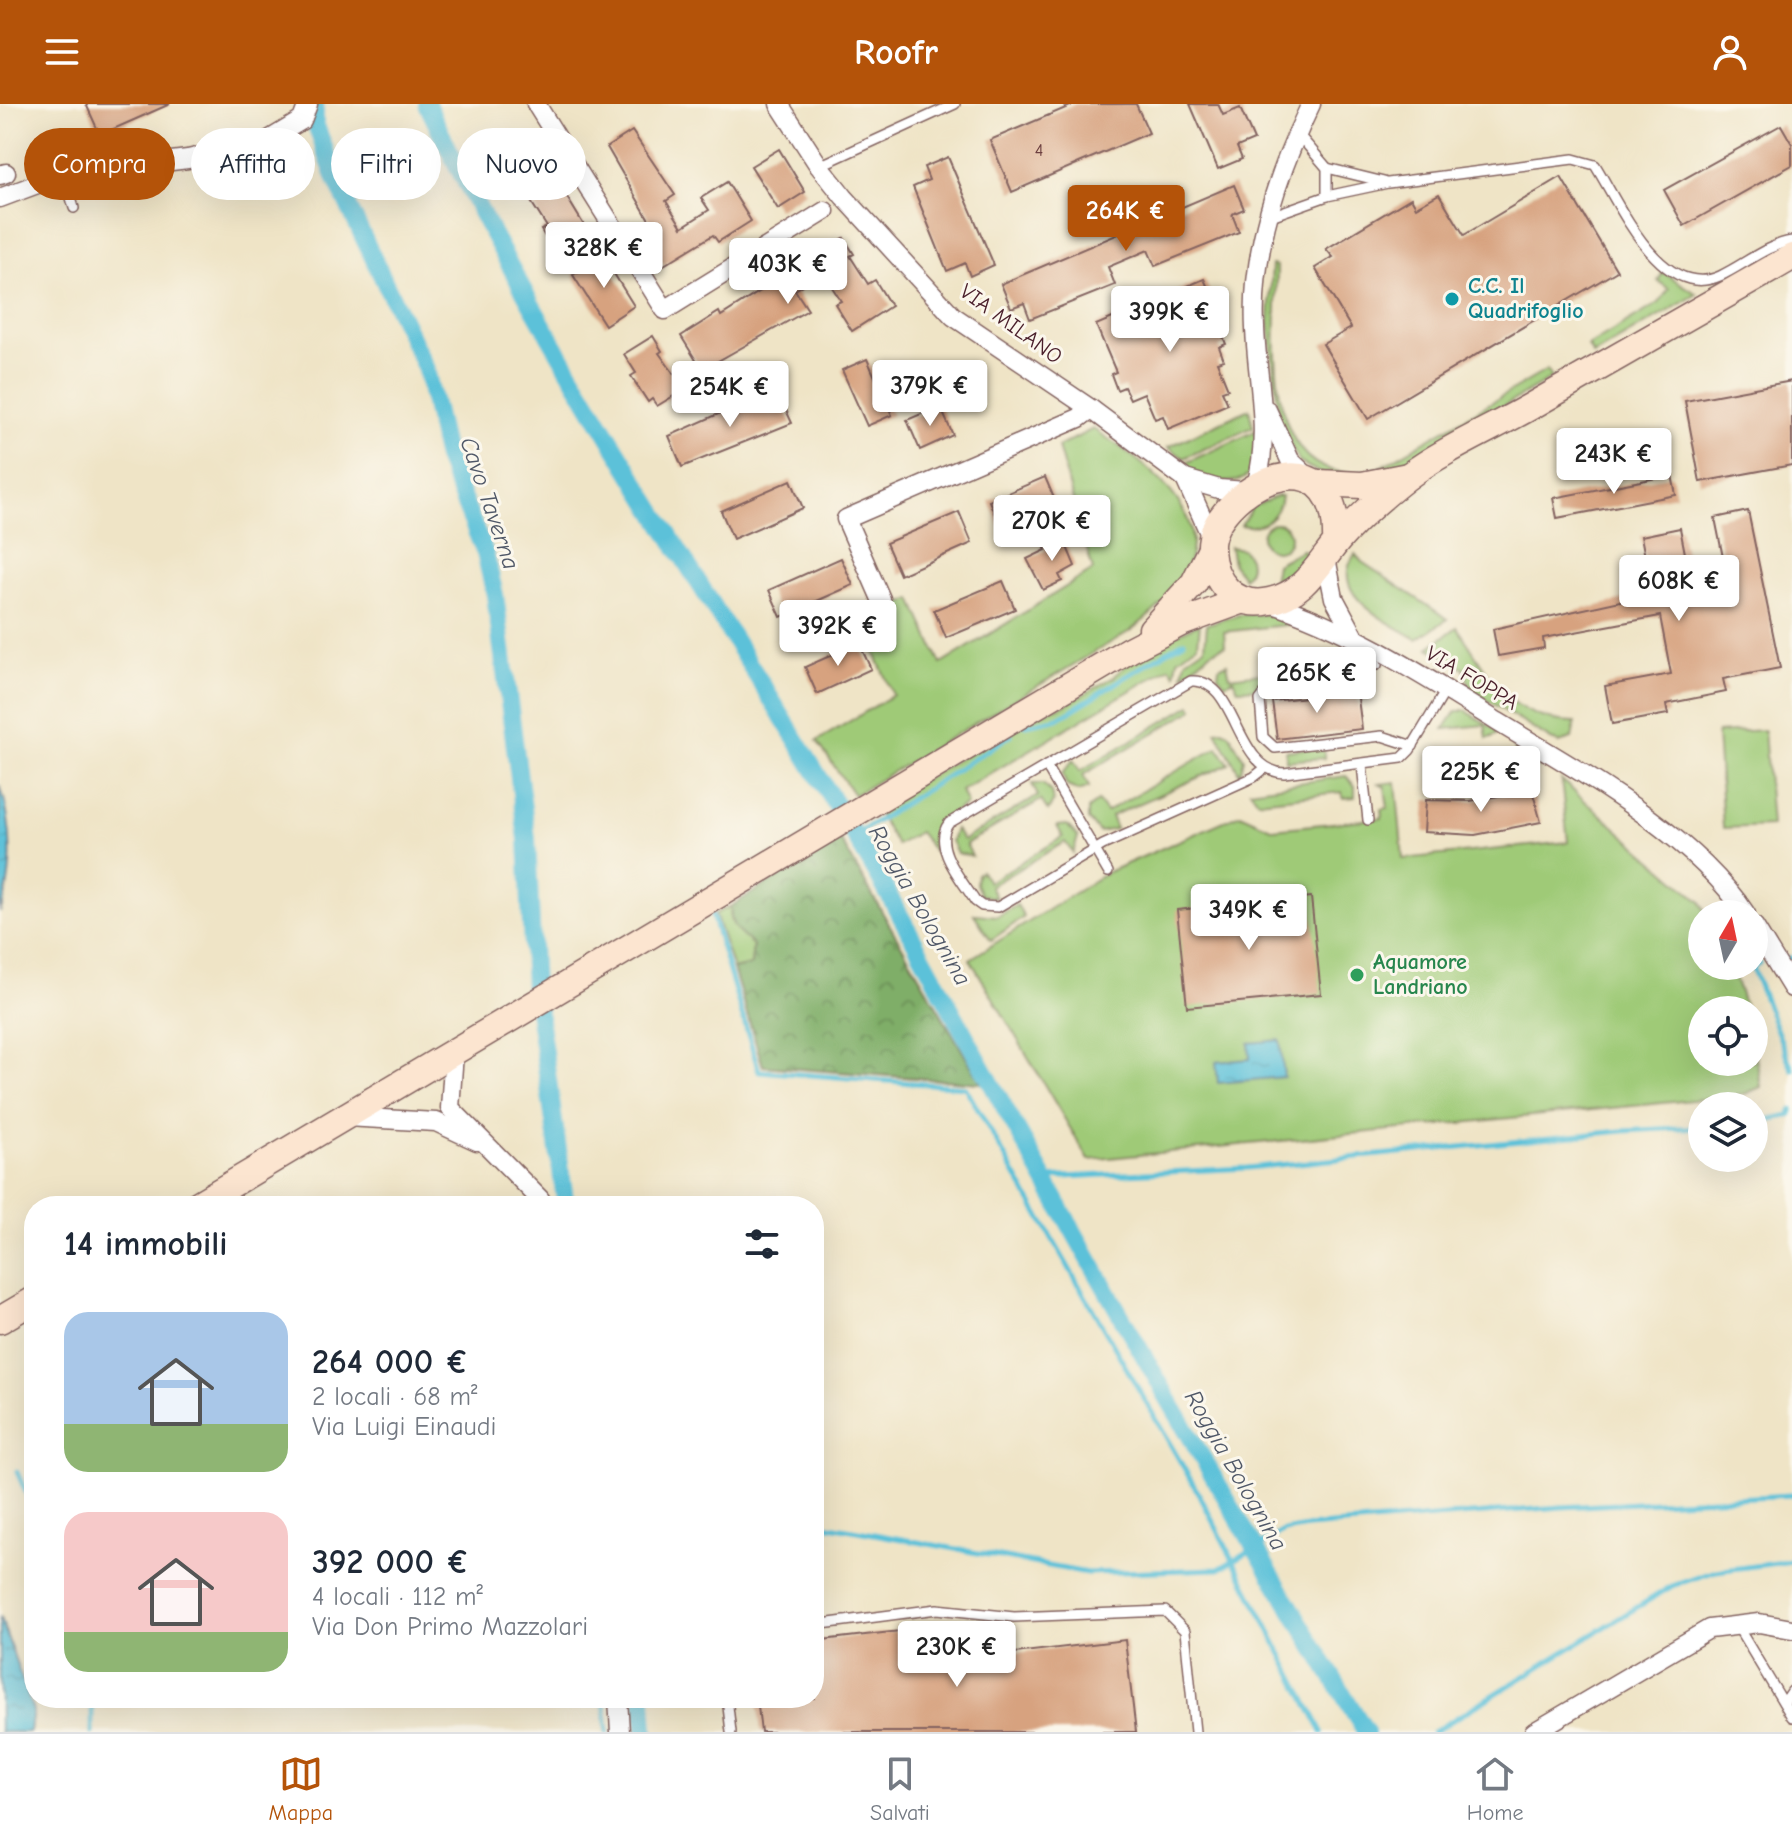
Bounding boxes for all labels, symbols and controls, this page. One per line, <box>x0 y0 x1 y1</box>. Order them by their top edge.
icon: menu <box>40 30 84 74</box>
icon: person <box>1708 30 1752 74</box>
text: Roofr <box>854 32 938 73</box>
chip: Compra <box>24 128 175 200</box>
chip: Affitta <box>191 128 315 200</box>
chip: Filtri <box>331 128 441 200</box>
chip: Nuovo <box>457 128 586 200</box>
house number: 4 <box>1035 140 1043 161</box>
pin: 264K € <box>1061 185 1191 253</box>
text: 264K € <box>1086 196 1166 226</box>
pin: 328K € <box>539 222 669 290</box>
text: 328K € <box>564 233 644 263</box>
pin: 403K € <box>723 238 853 306</box>
text: 403K € <box>747 249 829 279</box>
place label: C.C. Il Quadrifoglio <box>1468 273 1584 324</box>
street label: VIA MILANO <box>955 278 1067 370</box>
pin: 399K € <box>1105 286 1235 354</box>
marker: C.C. Il Quadrifoglio <box>1443 290 1461 308</box>
text: 399K € <box>1129 297 1211 327</box>
pin: 379K € <box>865 360 995 428</box>
pin: 254K € <box>665 361 795 429</box>
text: 379K € <box>890 371 970 401</box>
text: 254K € <box>690 372 770 402</box>
pin: 243K € <box>1549 428 1679 496</box>
water label: Cavo Taverna <box>454 433 526 573</box>
text: 243K € <box>1575 439 1654 469</box>
pin: 270K € <box>987 495 1117 563</box>
text: 270K € <box>1011 506 1093 536</box>
pin: 608K € <box>1614 555 1744 623</box>
text: 608K € <box>1637 566 1721 596</box>
pin: 392K € <box>773 600 903 668</box>
text: 392K € <box>797 611 879 641</box>
street label: VIA FOPPA <box>1421 640 1523 716</box>
pin: 265K € <box>1252 647 1382 715</box>
text: 265K € <box>1276 658 1358 688</box>
pin: 225K € <box>1416 746 1546 814</box>
text: 225K € <box>1440 757 1522 787</box>
water label: Roggia Bolognina <box>863 820 977 990</box>
pin: 349K € <box>1184 884 1314 952</box>
text: 349K € <box>1209 895 1289 925</box>
north arrow <box>1688 900 1768 980</box>
map controls <box>1688 900 1768 1172</box>
place label: Aquamore Landriano <box>1373 949 1468 1000</box>
marker: Aquamore Landriano <box>1348 966 1366 984</box>
button: locate <box>1688 996 1768 1076</box>
button: layers <box>1688 1092 1768 1172</box>
icon: filters <box>740 1222 784 1266</box>
text: 14 immobili <box>64 1224 227 1264</box>
text: 264 000 € <box>312 1342 469 1382</box>
icon: home <box>128 1344 224 1440</box>
text: 2 locali · 68 m² <box>312 1382 477 1412</box>
water label: Roggia Bolognina <box>1179 1385 1293 1555</box>
text: Via Luigi Einaudi <box>312 1412 497 1442</box>
text: 392 000 € <box>312 1542 469 1582</box>
icon: home <box>128 1544 224 1640</box>
text: 4 locali · 112 m² <box>312 1582 483 1612</box>
text: Via Don Primo Mazzolari <box>312 1612 588 1642</box>
pin: 230K € <box>892 1621 1022 1689</box>
text: 230K € <box>916 1632 998 1662</box>
tab: Mappa <box>269 1752 333 1826</box>
tab: Salvati <box>870 1752 930 1826</box>
tab: Home <box>1467 1752 1524 1826</box>

